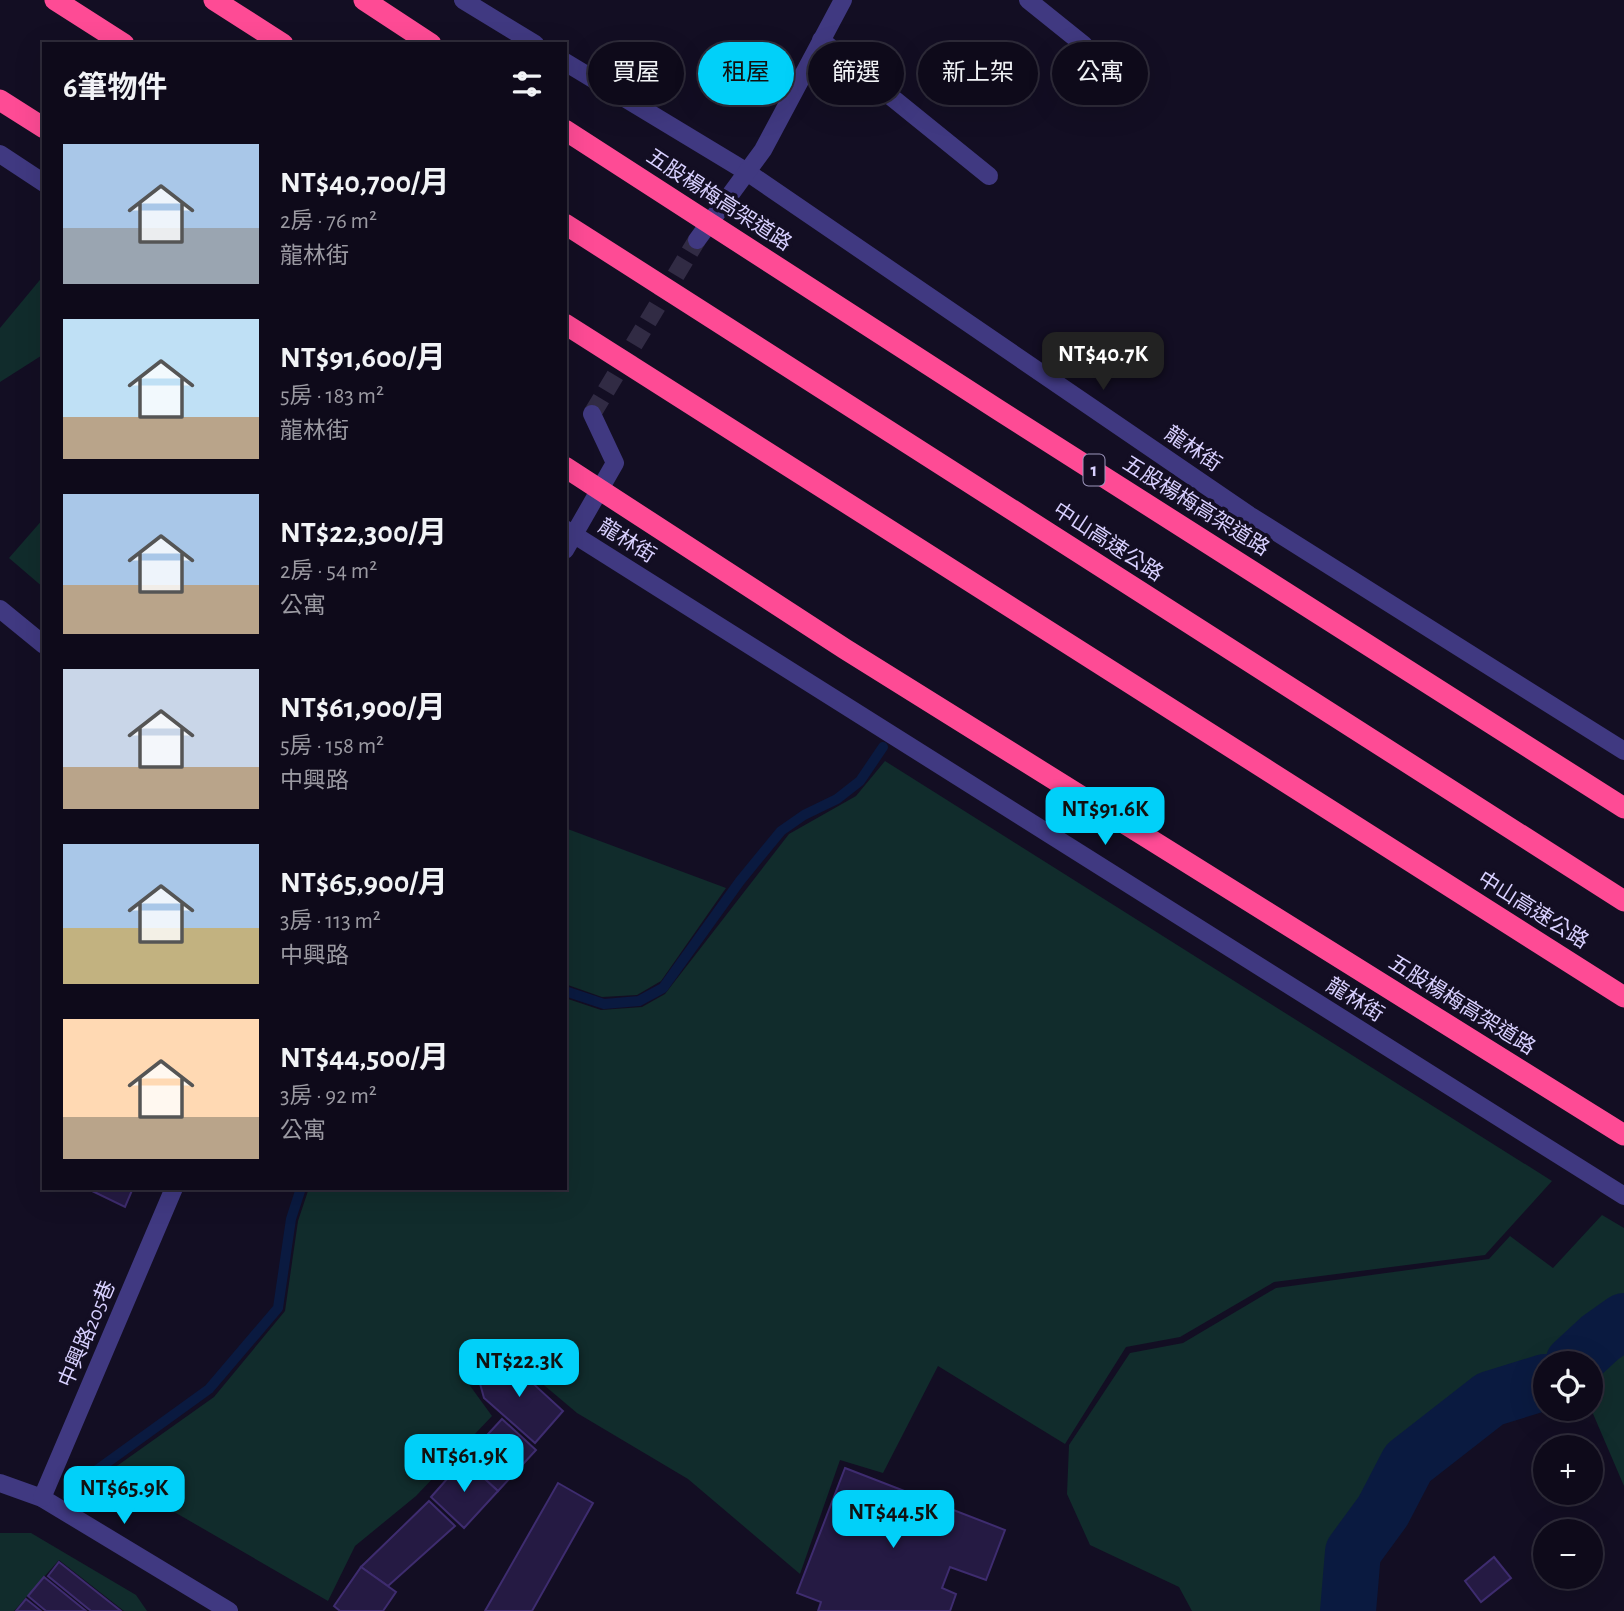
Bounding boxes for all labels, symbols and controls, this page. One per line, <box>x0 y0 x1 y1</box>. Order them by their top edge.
chip: 買屋 <box>588 42 684 105</box>
chip: 租屋 <box>698 42 794 105</box>
chip: 篩選 <box>808 42 904 105</box>
chip: 新上架 <box>918 42 1038 105</box>
chip: 公寓 <box>1052 42 1148 105</box>
icon: filters <box>508 65 546 103</box>
text: 6筆物件 <box>63 73 168 103</box>
street label: 五股楊梅高架道路 <box>643 145 796 255</box>
text: NT$40,700/月 <box>280 168 450 198</box>
icon: home <box>119 172 203 256</box>
text: 2房 · 76 m² <box>280 210 377 233</box>
text: 龍林街 <box>280 245 349 268</box>
pin: NT$40.7K <box>1031 332 1175 392</box>
text: NT$91,600/月 <box>280 343 446 373</box>
text: NT$40.7K <box>1058 343 1148 366</box>
icon: home <box>119 347 203 431</box>
text: 5房 · 183 m² <box>280 385 384 408</box>
text: 龍林街 <box>280 420 349 443</box>
street label: 龍林街 <box>1161 422 1226 475</box>
street label: 五股楊梅高架道路 <box>1119 452 1273 559</box>
road number: 1 <box>1084 454 1104 485</box>
street label: 中山高速公路 <box>1049 498 1167 585</box>
street label: 龍林街 <box>595 515 660 567</box>
text: NT$22,300/月 <box>280 518 447 548</box>
icon: home <box>119 522 203 606</box>
text: 2房 · 54 m² <box>280 560 377 583</box>
text: 公寓 <box>280 595 326 618</box>
text: NT$61,900/月 <box>280 693 446 723</box>
icon: home <box>119 697 203 781</box>
text: 5房 · 158 m² <box>280 735 384 758</box>
text: 中興路 <box>280 770 349 793</box>
pin: NT$91.6K <box>1033 788 1177 847</box>
text: NT$91.6K <box>1062 798 1148 821</box>
street label: 中山高速公路 <box>1474 867 1593 952</box>
text: NT$65,900/月 <box>280 868 448 898</box>
icon: home <box>119 872 203 956</box>
text: 3房 · 113 m² <box>280 910 381 933</box>
text: 中興路 <box>280 945 349 968</box>
street label: 五股楊梅高架道路 <box>1385 951 1539 1058</box>
street label: 龍林街 <box>1323 974 1388 1026</box>
text: NT$44,500/月 <box>280 1043 449 1073</box>
icon: home <box>119 1047 203 1131</box>
text: 3房 · 92 m² <box>280 1085 377 1108</box>
text: 公寓 <box>280 1120 326 1143</box>
street label: 中興路205巷 <box>54 1277 119 1390</box>
pin: NT$22.3K <box>447 1340 591 1399</box>
text: NT$22.3K <box>475 1350 563 1373</box>
map controls <box>1533 1351 1603 1589</box>
button: locate <box>1533 1351 1603 1421</box>
pin: NT$61.9K <box>392 1434 536 1494</box>
button: + <box>1533 1435 1603 1505</box>
text: NT$61.9K <box>421 1445 507 1468</box>
pin: NT$65.9K <box>52 1466 196 1526</box>
text: NT$65.9K <box>80 1477 168 1500</box>
pin: NT$44.5K <box>821 1490 965 1550</box>
text: NT$44.5K <box>848 1501 938 1524</box>
button: − <box>1533 1519 1603 1589</box>

